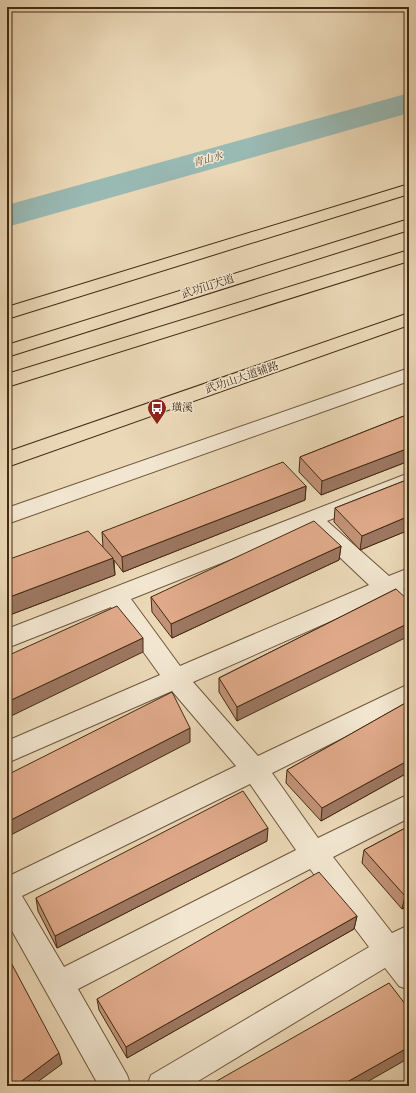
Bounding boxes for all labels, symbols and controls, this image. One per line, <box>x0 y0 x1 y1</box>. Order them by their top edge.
water label: 青山水 <box>192 149 225 170</box>
street label: 武功山大道 <box>180 272 236 302</box>
street label: 武功山大道辅路 <box>203 359 281 397</box>
bus stop icon: 璜溪 <box>146 397 168 425</box>
place label: 璜溪 <box>171 401 193 415</box>

